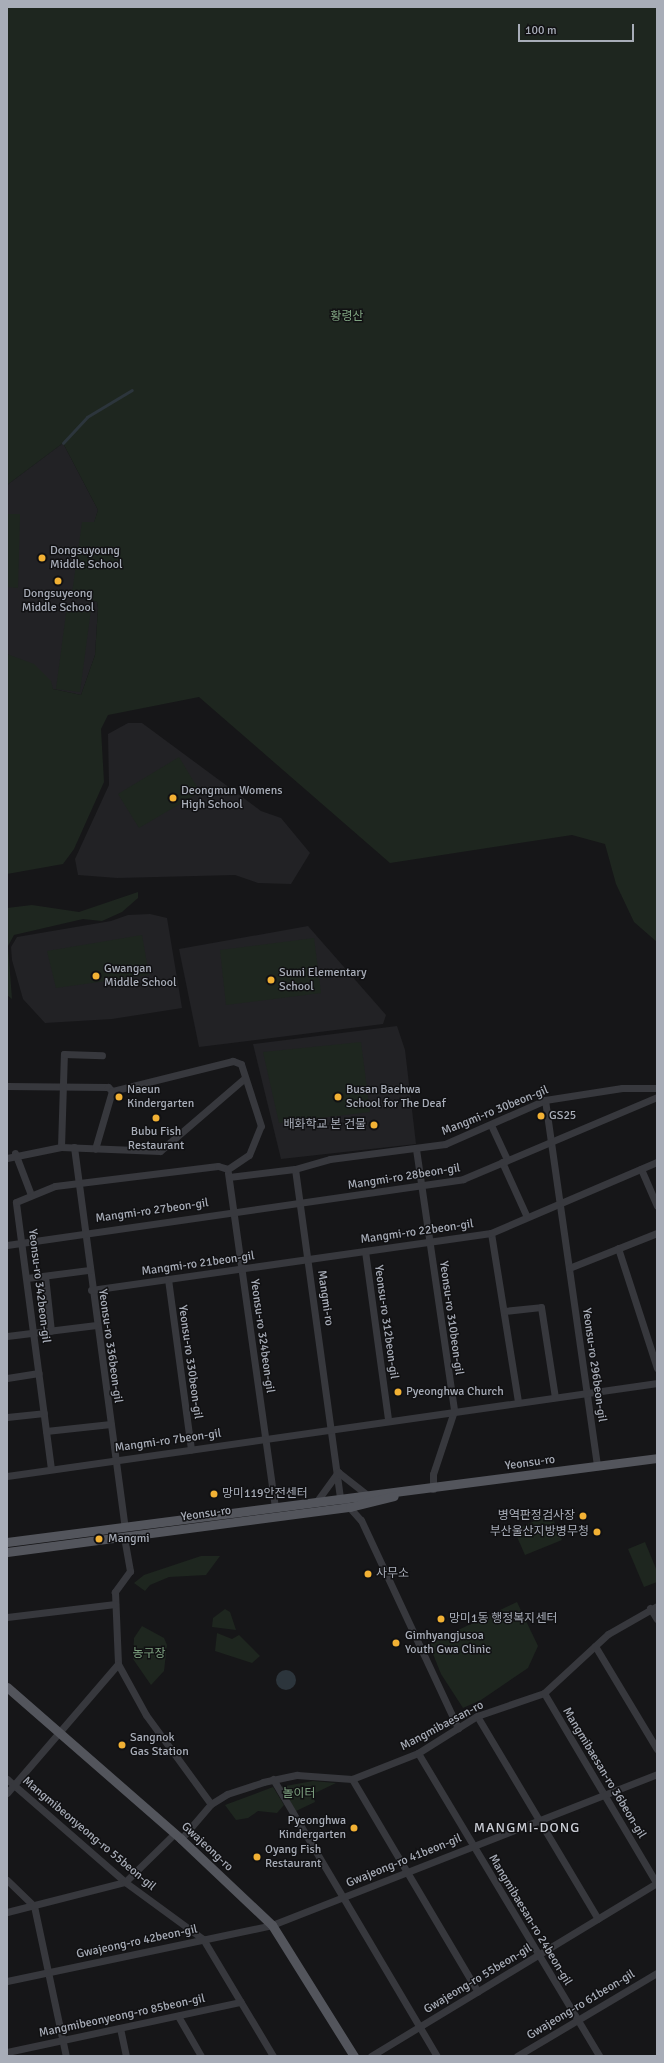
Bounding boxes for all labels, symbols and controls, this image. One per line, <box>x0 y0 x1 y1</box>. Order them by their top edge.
scale bar <box>520 16 636 42</box>
text: 100 m <box>525 23 557 38</box>
park label: 황령산 <box>330 310 364 324</box>
place label: Dongsuyoung Middle School <box>50 544 123 572</box>
marker: Dongsuyoung Middle School <box>37 553 47 563</box>
marker: Dongsuyeong Middle School <box>53 576 63 586</box>
place label: Dongsuyeong Middle School <box>22 587 94 615</box>
place label: Deongmun Womens High School <box>181 784 283 812</box>
marker: Deongmun Womens High School <box>168 793 178 803</box>
place label: Gwangan Middle School <box>104 962 177 990</box>
place label: Sumi Elementary School <box>279 966 367 994</box>
marker: Gwangan Middle School <box>91 971 101 981</box>
marker: Sumi Elementary School <box>266 975 276 985</box>
place label: Naeun Kindergarten <box>127 1083 194 1111</box>
place label: Busan Baehwa School for The Deaf <box>346 1083 446 1111</box>
street label: Mangmi-ro 30beon-gil <box>439 1083 551 1139</box>
marker: Naeun Kindergarten <box>114 1092 124 1102</box>
marker: Busan Baehwa School for The Deaf <box>333 1092 343 1102</box>
place label: GS25 <box>549 1109 576 1123</box>
marker: GS25 <box>536 1111 546 1121</box>
marker: Bubu Fish Restaurant <box>151 1113 161 1123</box>
place label: 배화학교 본 건물 <box>283 1118 366 1132</box>
marker: 배화학교 본 건물 <box>369 1120 379 1130</box>
place label: Bubu Fish Restaurant <box>128 1125 184 1153</box>
street label: Mangmi-ro 28beon-gil <box>347 1161 461 1193</box>
street label: Mangmi-ro 27beon-gil <box>95 1196 209 1226</box>
street label: Mangmi-ro 22beon-gil <box>360 1217 474 1247</box>
street label: Yeonsu-ro 342beon-gil <box>25 1228 53 1344</box>
street label: Mangmi-ro 21beon-gil <box>141 1249 255 1279</box>
street label: Yeonsu-ro 310beon-gil <box>436 1260 466 1376</box>
street label: Yeonsu-ro 312beon-gil <box>371 1264 401 1380</box>
street label: Mangmi-ro <box>314 1269 336 1327</box>
street label: Yeonsu-ro 324beon-gil <box>247 1278 277 1394</box>
street label: Yeonsu-ro 336beon-gil <box>95 1288 125 1404</box>
street label: Yeonsu-ro 330beon-gil <box>175 1304 205 1420</box>
street label: Yeonsu-ro 296beon-gil <box>579 1307 609 1423</box>
place label: Pyeonghwa Church <box>406 1385 504 1399</box>
marker: Pyeonghwa Church <box>393 1387 403 1397</box>
street label: Mangmi-ro 7beon-gil <box>114 1426 222 1456</box>
street label: Yeonsu-ro <box>504 1452 556 1474</box>
place label: 망미119안전센터 <box>222 1487 308 1501</box>
marker: 망미119안전센터 <box>209 1489 219 1499</box>
street label: Yeonsu-ro <box>180 1503 232 1525</box>
place label: 병역판정검사장 <box>498 1509 575 1523</box>
marker: 병역판정검사장 <box>578 1511 588 1521</box>
place label: 부산울산지방병무청 <box>490 1525 589 1539</box>
marker: 부산울산지방병무청 <box>592 1527 602 1537</box>
place label: Mangmi <box>108 1532 149 1546</box>
marker: Mangmi <box>93 1533 105 1545</box>
place label: 사무소 <box>376 1567 409 1581</box>
marker: 사무소 <box>363 1569 373 1579</box>
place label: 망미1동 행정복지센터 <box>449 1612 557 1626</box>
marker: 망미1동 행정복지센터 <box>436 1614 446 1624</box>
place label: Gimhyangjusoa Youth Gwa Clinic <box>405 1629 491 1657</box>
marker: Gimhyangjusoa Youth Gwa Clinic <box>390 1637 402 1649</box>
park label: 농구장 <box>132 1647 166 1661</box>
street label: Mangmibaesan-ro <box>398 1698 486 1754</box>
street label: Mangmibaesan-ro 36beon-gil <box>559 1705 649 1841</box>
place label: Sangnok Gas Station <box>130 1731 189 1759</box>
marker: Sangnok Gas Station <box>117 1740 127 1750</box>
street label: Mangmibeonyeong-ro 55beon-gil <box>19 1774 159 1894</box>
park label: 놀이터 <box>282 1787 316 1801</box>
place label: Pyeonghwa Kindergarten <box>279 1814 346 1842</box>
street label: Gwajeong-ro <box>178 1819 236 1875</box>
district label: MANGMI-DONG <box>474 1820 580 1836</box>
marker: Pyeonghwa Kindergarten <box>349 1823 359 1833</box>
street label: Gwajeong-ro 41beon-gil <box>344 1831 464 1891</box>
place label: Oyang Fish Restaurant <box>265 1843 321 1871</box>
marker: Oyang Fish Restaurant <box>252 1852 262 1862</box>
street label: Mangmibaesan-ro 24beon-gil <box>485 1852 575 1988</box>
street label: Gwajeong-ro 42beon-gil <box>75 1922 199 1962</box>
street label: Gwajeong-ro 55beon-gil <box>421 1941 535 2017</box>
street label: Gwajeong-ro 61beon-gil <box>524 1967 638 2043</box>
street label: Mangmibeonyeong-ro 85beon-gil <box>38 1991 206 2041</box>

